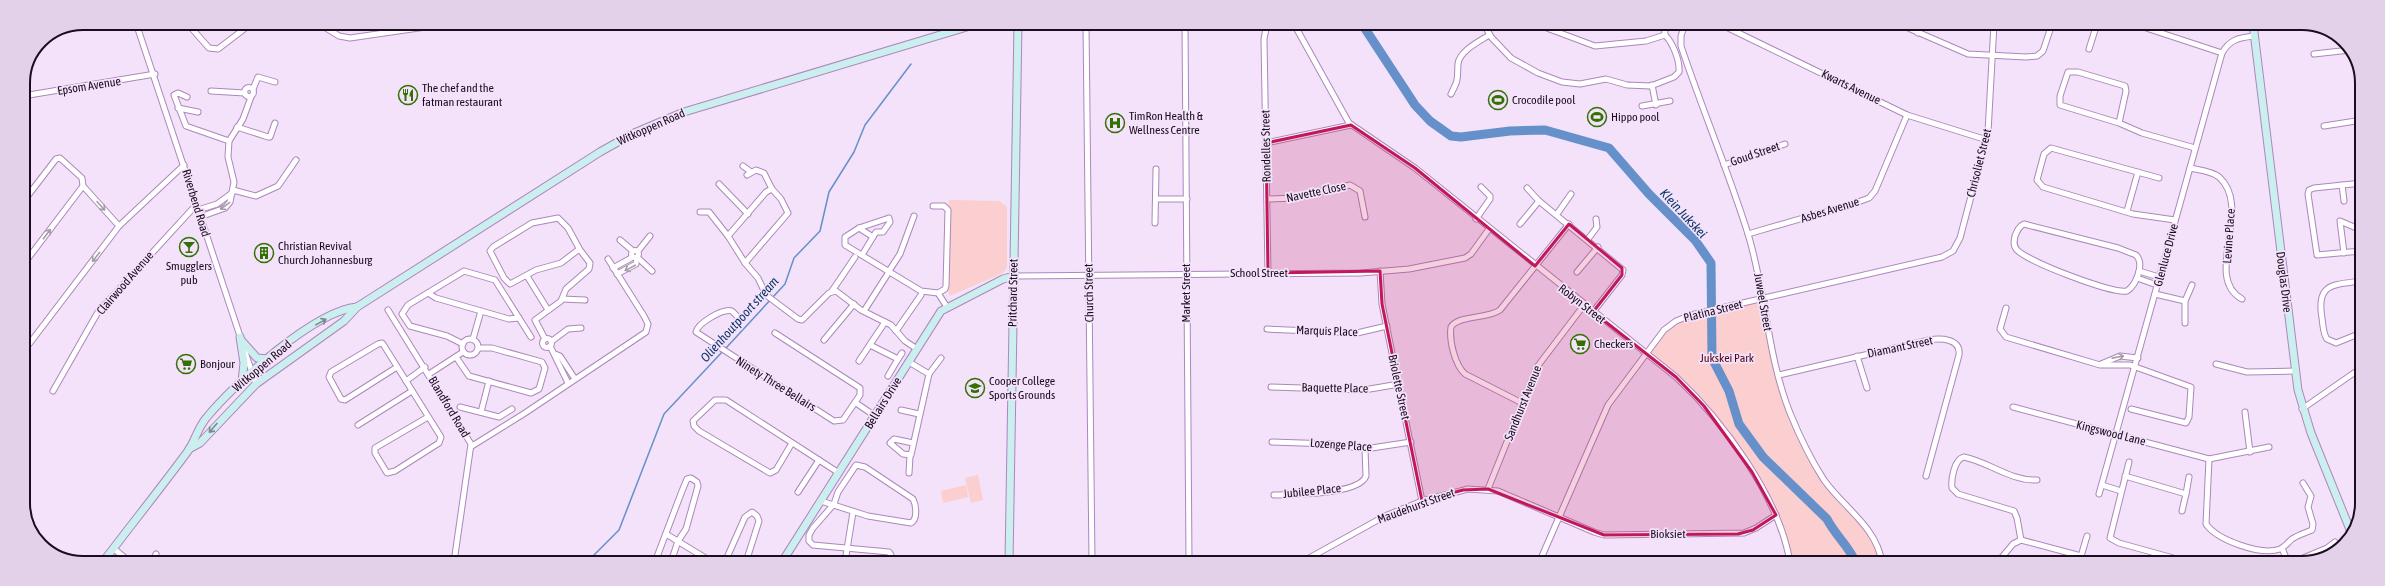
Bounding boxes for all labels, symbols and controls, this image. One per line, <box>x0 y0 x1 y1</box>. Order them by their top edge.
street label: Kwarts Avenue <box>1819 67 1883 107</box>
street label: Epsom Avenue <box>56 74 122 98</box>
place label: The chef and the fatman restaurant <box>422 81 503 109</box>
restaurant icon: The chef and the fatman restaurant <box>397 84 419 106</box>
sports icon: Crocodile pool <box>1487 89 1509 111</box>
place label: Crocodile pool <box>1512 93 1576 107</box>
street label: Witkoppen Road <box>615 106 687 148</box>
sports icon: Hippo pool <box>1586 106 1608 128</box>
place label: TimRon Health & Wellness Centre <box>1129 109 1204 137</box>
street label: Rondelles Street <box>1258 109 1274 182</box>
place label: Hippo pool <box>1611 110 1660 124</box>
hospital icon: TimRon Health & Wellness Centre <box>1104 112 1126 134</box>
street label: Chrisoliet Street <box>1964 127 1994 199</box>
street label: Goud Street <box>1728 139 1782 169</box>
street label: Riverbend Road <box>179 168 213 238</box>
street label: Navette Close <box>1285 179 1347 205</box>
water label: Klein Jukskei <box>1657 186 1710 241</box>
street label: Asbes Avenue <box>1799 194 1861 226</box>
one-way arrow <box>96 201 106 211</box>
one-way arrow <box>220 202 231 210</box>
street label: Levine Place <box>2220 208 2238 264</box>
street label: Glenluce Drive <box>2151 222 2181 288</box>
one-way arrow <box>43 229 51 240</box>
bar icon: Smugglers pub <box>178 236 200 258</box>
place label: Christian Revival Church Johannesburg <box>278 239 373 267</box>
building icon: Christian Revival Church Johannesburg <box>253 242 275 264</box>
street label: Clairwood Avenue <box>94 248 156 318</box>
one-way arrow <box>92 251 100 262</box>
street label: Douglas Drive <box>2273 251 2295 313</box>
street label: Pritchard Street <box>1005 258 1021 327</box>
place label: Smugglers pub <box>166 259 212 287</box>
street label: Church Street <box>1081 263 1097 323</box>
street label: Market Street <box>1179 263 1193 323</box>
one-way arrow <box>624 264 636 272</box>
street label: School Street <box>1230 266 1288 280</box>
street label: Juweel Street <box>1751 272 1775 333</box>
water label: Olienhoutpoort stream <box>697 273 782 365</box>
street label: Robyn Street <box>1556 281 1609 327</box>
street label: Platina Street <box>1682 297 1744 325</box>
one-way arrow <box>315 317 327 325</box>
street label: Marquis Place <box>1296 323 1358 339</box>
supermarket icon: Checkers <box>1569 333 1591 355</box>
street label: Diamant Street <box>1866 333 1935 361</box>
street label: Witkoppen Road <box>230 337 294 395</box>
place label: Checkers <box>1594 337 1633 351</box>
park label: Jukskei Park <box>1700 351 1755 365</box>
supermarket icon: Bonjour <box>175 353 197 375</box>
street label: Briolette Street <box>1385 353 1413 421</box>
one-way arrow <box>2111 353 2124 361</box>
street label: Ninety Three Bellairs <box>733 354 819 414</box>
place label: Bonjour <box>200 357 235 371</box>
street label: Sandhurst Avenue <box>1502 363 1544 443</box>
street label: Blandford Road <box>425 374 473 440</box>
street label: Bellairs Drive <box>862 374 904 432</box>
place label: Cooper College Sports Grounds <box>989 374 1055 402</box>
school or university icon: Cooper College Sports Grounds <box>964 377 986 399</box>
street label: Baquette Place <box>1302 380 1368 396</box>
street label: Kingswood Lane <box>2075 418 2147 448</box>
one-way arrow <box>209 423 218 434</box>
street label: Lozenge Place <box>1309 436 1373 454</box>
street label: Jubilee Place <box>1282 481 1342 501</box>
street label: Maudehurst Street <box>1375 485 1457 526</box>
street label: Bioksiet <box>1650 527 1686 541</box>

